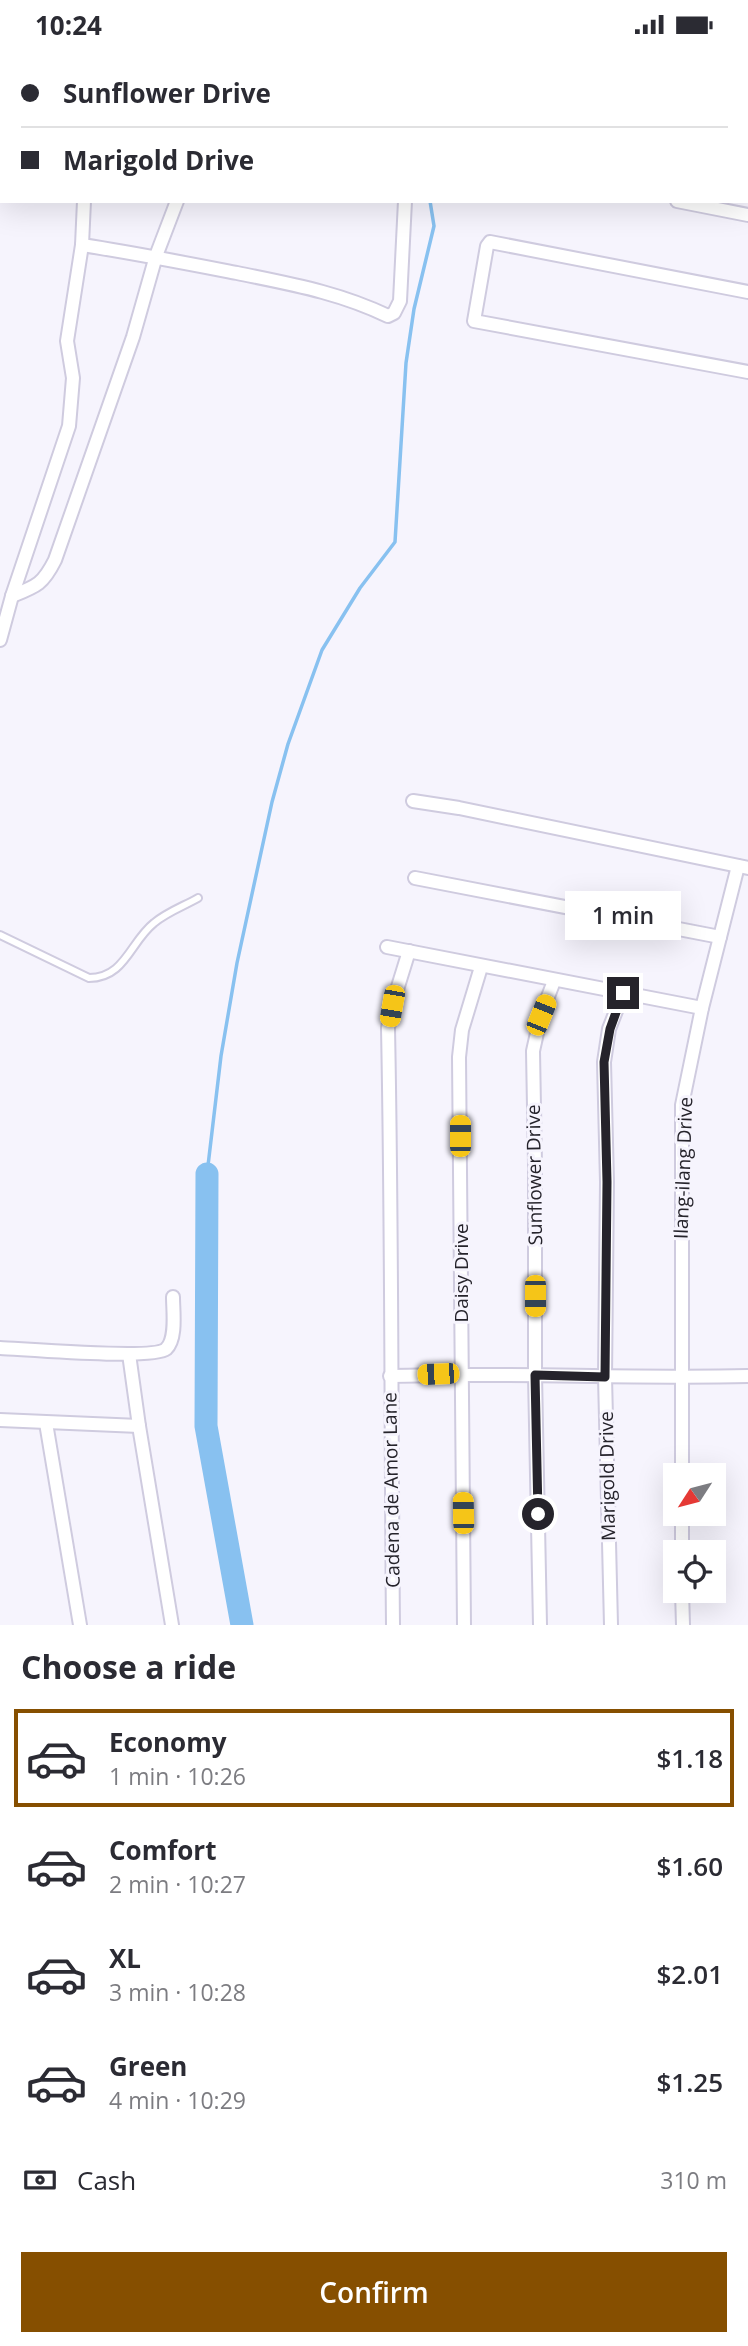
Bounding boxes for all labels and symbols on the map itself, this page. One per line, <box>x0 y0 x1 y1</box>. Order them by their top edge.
callout: 1 min <box>565 891 681 941</box>
route end <box>607 977 639 1009</box>
car <box>379 983 406 1029</box>
car <box>524 992 559 1038</box>
street label: Ilang-ilang Drive <box>668 1096 698 1240</box>
street label: Sunflower Drive <box>520 1104 548 1246</box>
car <box>450 1115 471 1157</box>
street label: Daisy Drive <box>448 1223 474 1323</box>
car <box>525 1275 546 1317</box>
car <box>417 1363 460 1385</box>
street label: Cadena de Amor Lane <box>376 1392 406 1588</box>
street label: Marigold Drive <box>593 1411 621 1541</box>
north arrow <box>663 1463 726 1526</box>
car <box>453 1492 474 1534</box>
route start <box>522 1498 554 1530</box>

